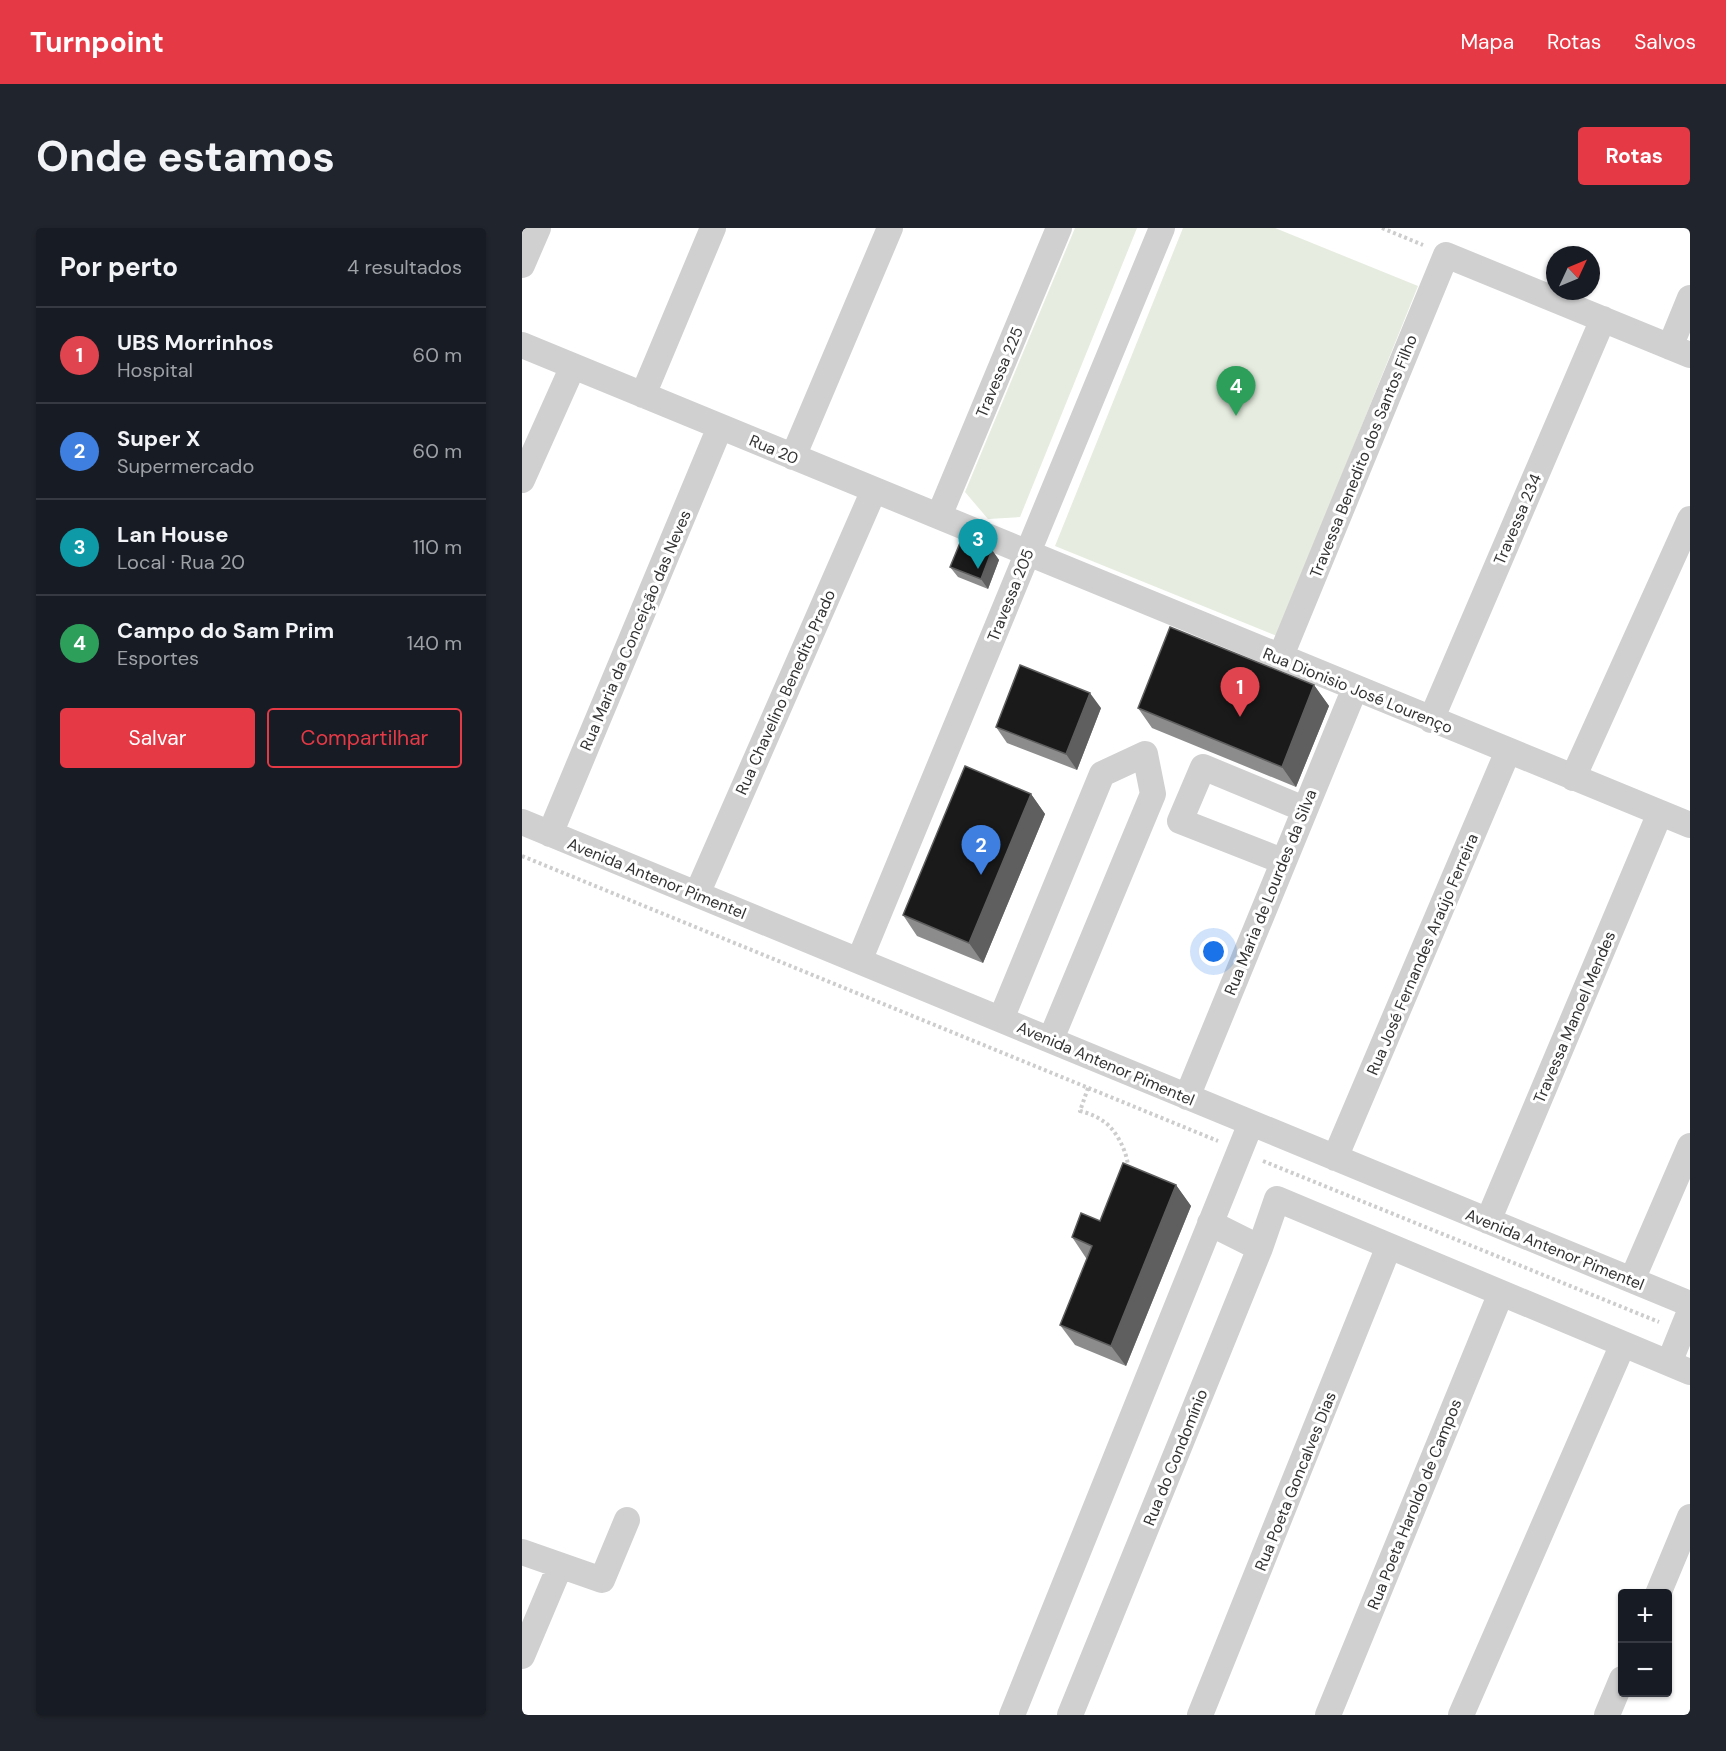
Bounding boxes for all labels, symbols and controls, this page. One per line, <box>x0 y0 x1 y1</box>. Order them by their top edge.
text: Turnpoint <box>30 24 164 61</box>
text: Mapa <box>1460 28 1514 56</box>
text: Rotas <box>1547 28 1601 56</box>
text: Salvos <box>1634 28 1696 56</box>
button: Rotas <box>1578 127 1690 185</box>
text: Onde estamos <box>36 129 335 184</box>
north arrow <box>1546 246 1600 300</box>
text: Por perto <box>60 250 178 284</box>
text: 4 resultados <box>347 254 462 280</box>
street label: Travessa 225 <box>971 324 1028 421</box>
text: UBS Morrinhos <box>117 328 274 357</box>
street label: Travessa Benedito dos Santos Filho <box>1305 331 1422 581</box>
text: 1 <box>76 342 83 368</box>
text: 60 m <box>413 342 462 368</box>
text: Hospital <box>117 357 193 383</box>
pin: 4 <box>1216 366 1256 416</box>
text: Super X <box>117 424 200 453</box>
street label: Rua 20 <box>746 430 802 469</box>
text: 2 <box>74 438 85 464</box>
text: 60 m <box>413 438 462 464</box>
text: Supermercado <box>117 453 254 479</box>
street label: Travessa 234 <box>1489 470 1546 568</box>
street label: Rua Maria da Conceição das Neves <box>575 507 696 754</box>
text: Lan House <box>117 520 229 549</box>
pin: 3 <box>958 520 998 569</box>
text: 3 <box>73 534 86 560</box>
text: 110 m <box>413 534 462 560</box>
street label: Travessa 205 <box>982 546 1039 645</box>
text: Local · Rua 20 <box>117 549 245 575</box>
street label: Rua Chavelino Benedito Prado <box>731 586 840 798</box>
text: Campo do Sam Prim <box>117 616 334 645</box>
text: 4 <box>73 630 86 656</box>
text: 140 m <box>407 630 462 656</box>
street label: Rua Dionisio José Lourenço <box>1260 643 1456 738</box>
text: Esportes <box>117 645 199 671</box>
pin: 1 <box>1220 668 1260 717</box>
button: Salvar <box>60 708 255 768</box>
button: Compartilhar <box>267 708 462 768</box>
street label: Rua Maria de Lourdes da Silva <box>1220 786 1321 998</box>
pin: 2 <box>962 826 1000 875</box>
street label: Rua José Fernandes Araújo Ferreira <box>1362 830 1483 1078</box>
street label: Avenida Antenor Pimentel <box>564 833 749 924</box>
street label: Travessa Manoel Mendes <box>1529 928 1620 1107</box>
your location <box>1199 937 1228 966</box>
street label: Avenida Antenor Pimentel <box>1014 1016 1198 1110</box>
street label: Avenida Antenor Pimentel <box>1462 1204 1647 1295</box>
street label: Rua do Condomínio <box>1138 1386 1212 1529</box>
street label: Rua Poeta Goncalves Dias <box>1250 1389 1341 1574</box>
street label: Rua Poeta Haroldo de Campos <box>1363 1396 1466 1613</box>
map controls <box>1618 1589 1672 1697</box>
button: + <box>1618 1589 1672 1643</box>
button: − <box>1618 1643 1672 1697</box>

